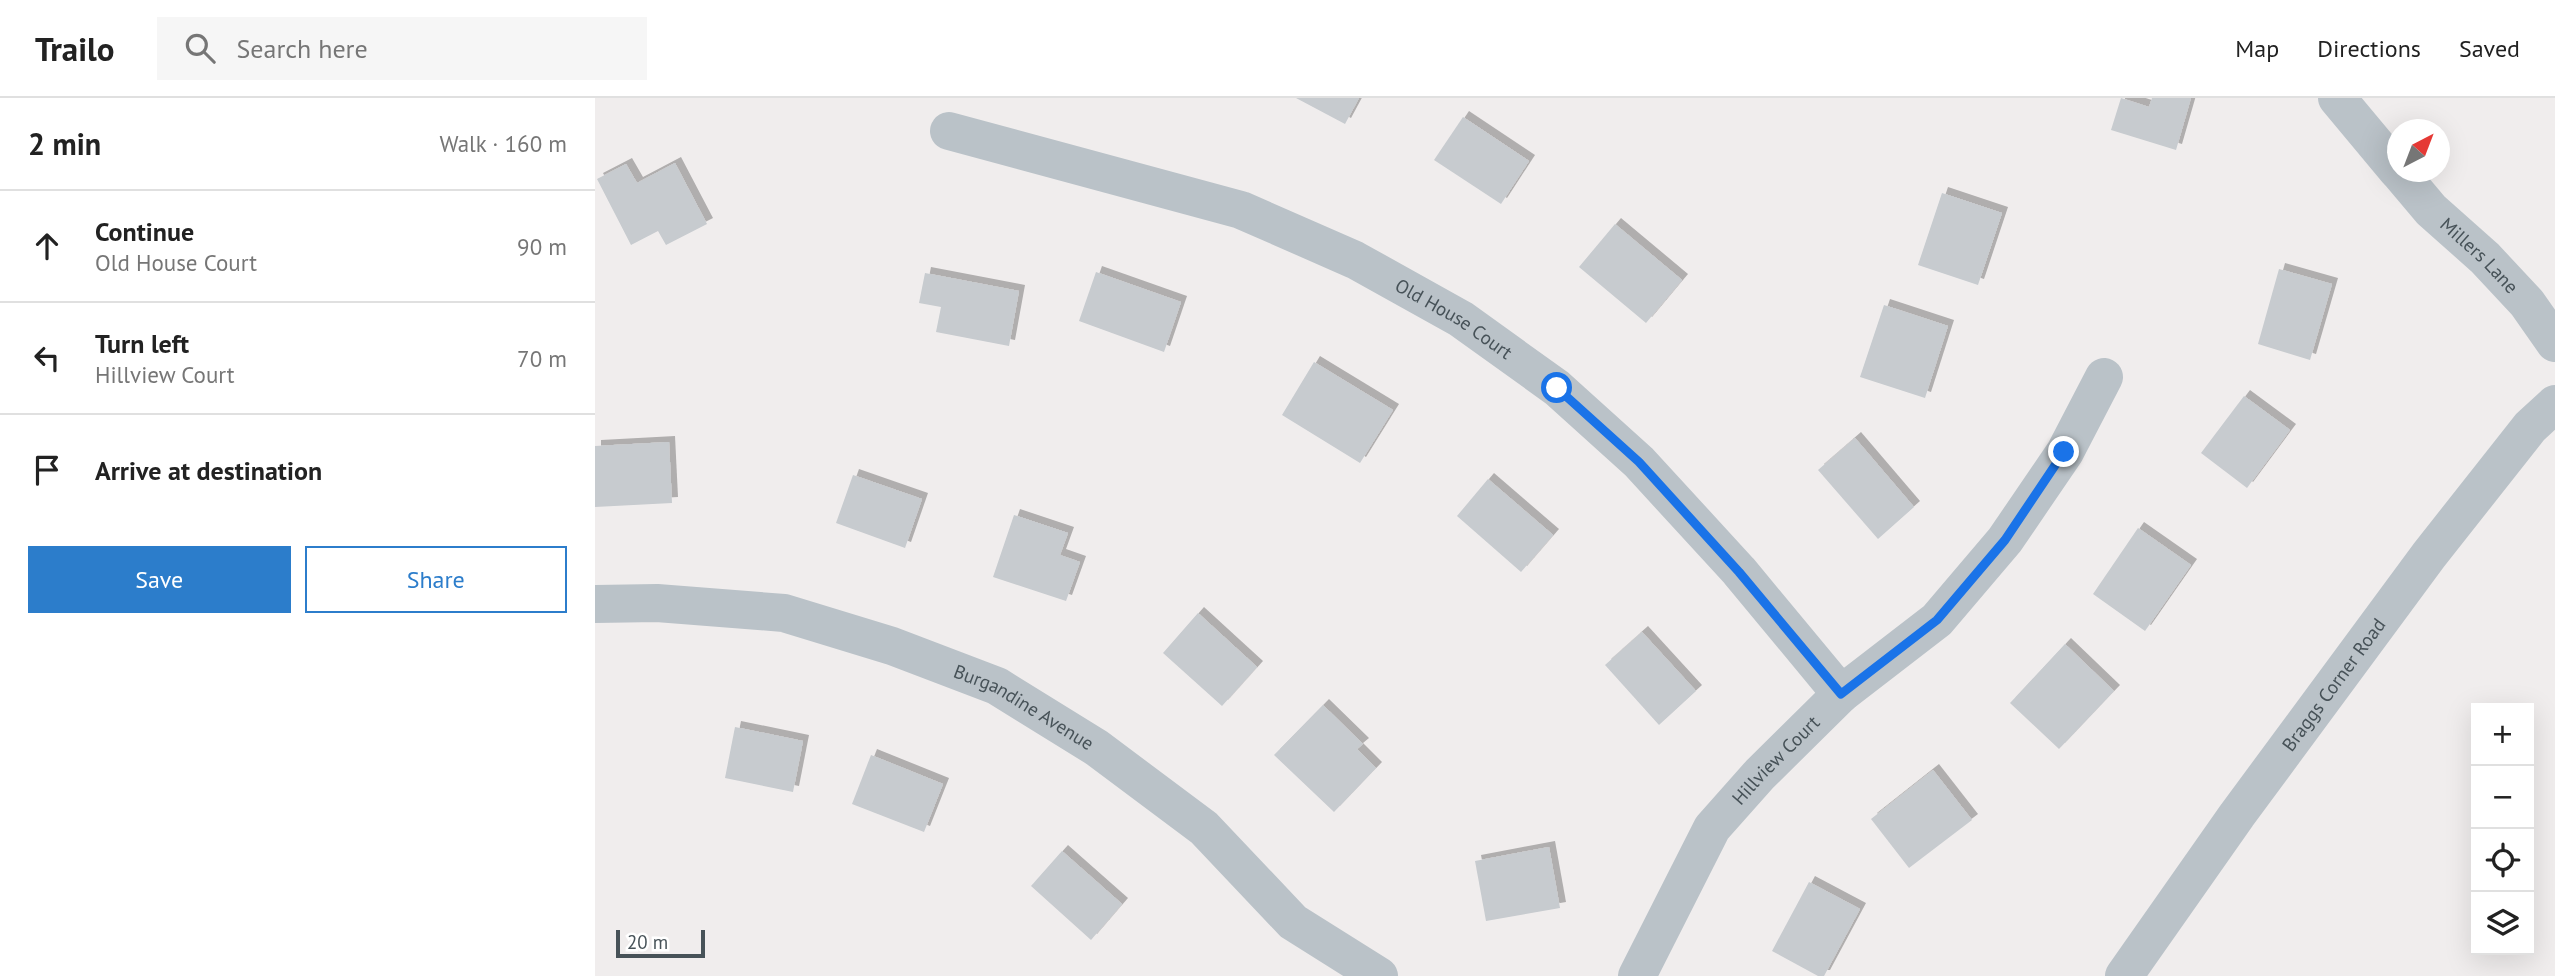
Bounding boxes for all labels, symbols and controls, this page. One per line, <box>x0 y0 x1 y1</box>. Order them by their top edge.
search box <box>157 17 647 80</box>
text: Trailo <box>35 27 115 70</box>
icon: search <box>181 29 219 67</box>
text: Search here <box>237 32 368 65</box>
text: Map <box>2235 33 2279 64</box>
text: Directions <box>2317 33 2421 64</box>
text: Saved <box>2459 33 2520 64</box>
north arrow <box>2387 119 2450 182</box>
text: 2 min <box>28 124 101 163</box>
text: Walk · 160 m <box>440 129 567 158</box>
street label: Millers Lane <box>2435 212 2524 298</box>
text: Continue <box>95 215 194 248</box>
icon: ahead <box>28 227 66 265</box>
text: 90 m <box>517 232 567 261</box>
text: Old House Court <box>95 248 257 277</box>
street label: Old House Court <box>1391 273 1518 364</box>
text: Turn left <box>95 327 189 360</box>
icon: left <box>28 339 66 377</box>
text: 70 m <box>517 344 567 373</box>
text: Hillview Court <box>95 360 235 389</box>
route start <box>1541 372 1572 403</box>
route end <box>2048 436 2079 467</box>
icon: arrive <box>28 451 66 489</box>
text: Arrive at destination <box>95 454 322 487</box>
button: Save <box>28 546 291 613</box>
button: Share <box>305 546 567 613</box>
street label: Braggs Corner Road <box>2276 613 2390 756</box>
street label: Burgandine Avenue <box>950 659 1098 755</box>
map controls <box>2471 703 2534 955</box>
button: + <box>2471 703 2534 766</box>
street label: Hillview Court <box>1727 710 1825 810</box>
button: − <box>2471 766 2534 829</box>
button: locate <box>2471 829 2534 892</box>
button: layers <box>2471 892 2534 955</box>
scale bar <box>616 927 705 959</box>
text: 20 m <box>627 930 668 954</box>

